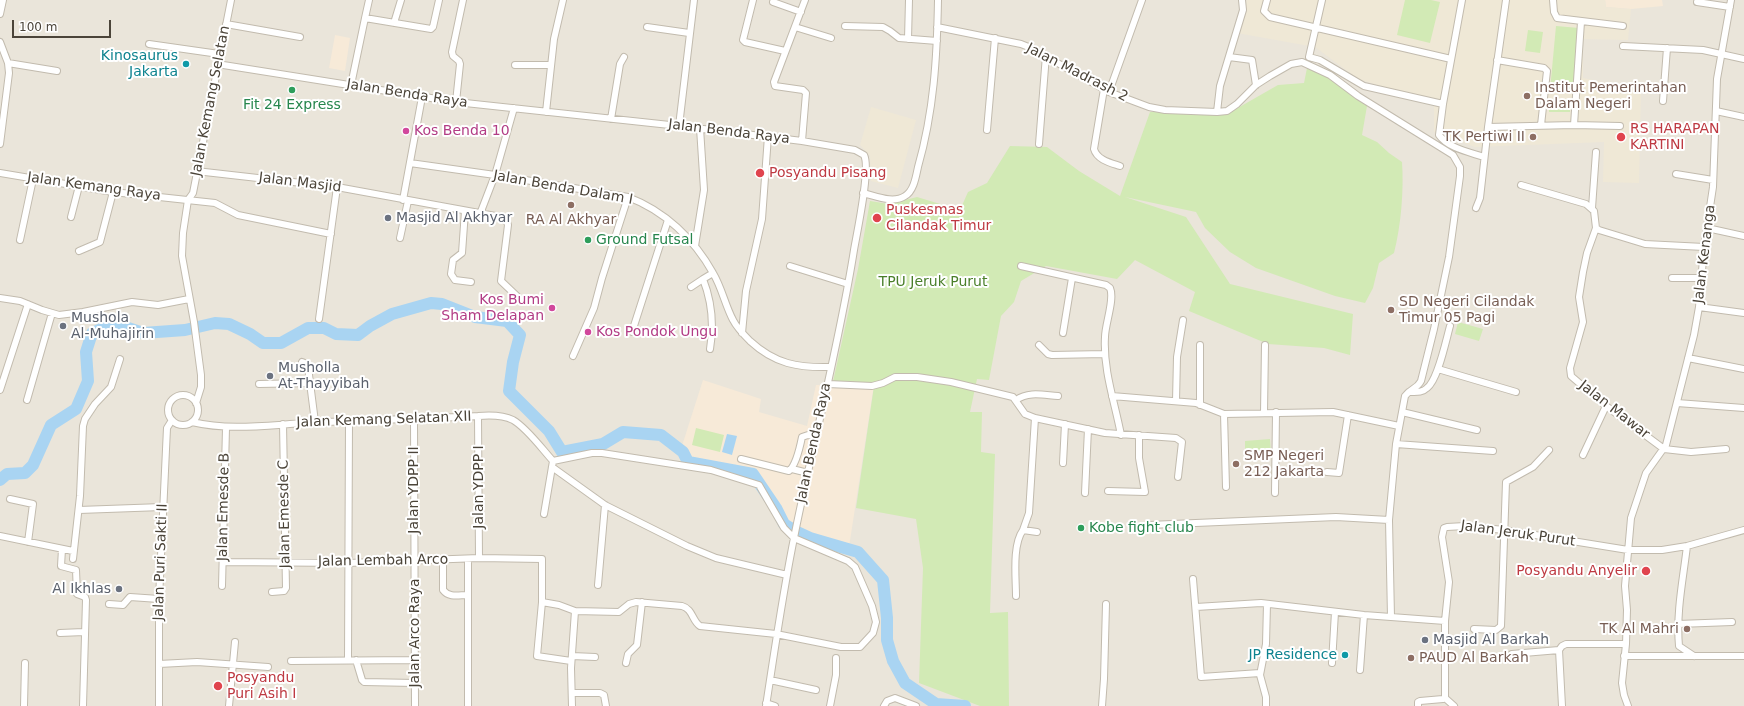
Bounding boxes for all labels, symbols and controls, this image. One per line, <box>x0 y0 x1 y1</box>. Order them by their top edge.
scale bar <box>14 12 113 38</box>
text: 100 m <box>19 20 57 34</box>
street label: Jalan Kemang Selatan <box>188 24 234 178</box>
street label: Jalan Madrash 2 <box>1023 40 1131 106</box>
place label: Kinosaurus Jakarta <box>101 48 178 80</box>
marker: Kinosaurus Jakarta <box>181 59 191 69</box>
street label: Jalan Benda Raya <box>345 76 469 112</box>
place label: Institut Pemerintahan Dalam Negeri <box>1535 80 1687 112</box>
marker: Fit 24 Express <box>287 85 297 95</box>
marker: Institut Pemerintahan Dalam Negeri <box>1522 91 1532 101</box>
place label: Fit 24 Express <box>243 97 341 113</box>
street label: Jalan Benda Raya <box>667 116 791 148</box>
place label: RS HARAPAN KARTINI <box>1630 121 1720 154</box>
place label: Kos Benda 10 <box>414 123 510 139</box>
marker: Kos Benda 10 <box>401 126 411 136</box>
place label: TK Pertiwi II <box>1443 129 1525 145</box>
marker: RS HARAPAN KARTINI <box>1615 131 1627 143</box>
marker: TK Pertiwi II <box>1528 132 1538 142</box>
place label: Posyandu Pisang <box>769 165 886 181</box>
street label: Jalan Benda Dalam I <box>492 167 634 209</box>
marker: Posyandu Pisang <box>754 167 766 179</box>
street label: Jalan Kemang Raya <box>26 169 162 205</box>
street label: Jalan Masjid <box>258 170 342 196</box>
marker: RA Al Akhyar <box>566 200 576 210</box>
place label: Puskesmas Cilandak Timur <box>886 202 991 234</box>
street label: Jalan Kenanga <box>1691 204 1719 304</box>
place label: Masjid Al Akhyar <box>396 210 512 226</box>
place label: RA Al Akhyar <box>526 212 616 228</box>
marker: Puskesmas Cilandak Timur <box>871 212 883 224</box>
marker: Masjid Al Akhyar <box>383 213 393 223</box>
place label: Ground Futsal <box>596 232 693 248</box>
marker: Ground Futsal <box>583 235 593 245</box>
park label: TPU Jeruk Purut <box>879 274 987 290</box>
place label: Kos Bumi Sham Delapan <box>441 292 544 324</box>
place label: SD Negeri Cilandak Timur 05 Pagi <box>1399 294 1534 326</box>
marker: Kos Bumi Sham Delapan <box>547 303 557 313</box>
marker: SD Negeri Cilandak Timur 05 Pagi <box>1386 305 1396 315</box>
place label: Mushola Al-Muhajirin <box>71 310 154 342</box>
marker: Mushola Al-Muhajirin <box>58 321 68 331</box>
place label: Kos Pondok Ungu <box>596 324 717 340</box>
marker: Kos Pondok Ungu <box>583 327 593 337</box>
place label: Musholla At-Thayyibah <box>278 360 369 392</box>
marker: Musholla At-Thayyibah <box>265 371 275 381</box>
street label: Jalan Mawar <box>1575 377 1653 443</box>
street label: Jalan Benda Raya <box>793 381 835 505</box>
street label: Jalan Kemang Selatan XII <box>296 409 472 431</box>
street label: Jalan YDPP I <box>471 445 487 529</box>
street label: Jalan YDPP II <box>406 446 422 534</box>
place label: SMP Negeri 212 Jakarta <box>1244 448 1324 480</box>
street label: Jalan Emesde B <box>215 453 233 561</box>
marker: SMP Negeri 212 Jakarta <box>1231 459 1241 469</box>
street label: Jalan Emesde C <box>276 460 294 568</box>
street label: Jalan Puri Sakti II <box>151 503 171 621</box>
street label: Jalan Jeruk Purut <box>1460 518 1576 550</box>
place label: Kobe fight club <box>1089 520 1194 536</box>
marker: Kobe fight club <box>1076 523 1086 533</box>
street label: Jalan Lembah Arco <box>318 551 448 571</box>
place label: Posyandu Anyelir <box>1516 563 1637 579</box>
marker: Posyandu Anyelir <box>1640 565 1652 577</box>
street label: Jalan Arco Raya <box>407 578 423 688</box>
place label: Al Ikhlas <box>52 581 111 597</box>
marker: Al Ikhlas <box>114 584 124 594</box>
place label: TK Al Mahri <box>1600 621 1679 637</box>
marker: TK Al Mahri <box>1682 624 1692 634</box>
place label: Masjid Al Barkah <box>1433 632 1549 648</box>
marker: Masjid Al Barkah <box>1420 635 1430 645</box>
place label: JP Residence <box>1248 647 1337 663</box>
marker: JP Residence <box>1340 650 1350 660</box>
place label: PAUD Al Barkah <box>1419 650 1529 666</box>
marker: PAUD Al Barkah <box>1406 653 1416 663</box>
place label: Posyandu Puri Asih I <box>227 670 296 702</box>
marker: Posyandu Puri Asih I <box>212 680 224 692</box>

